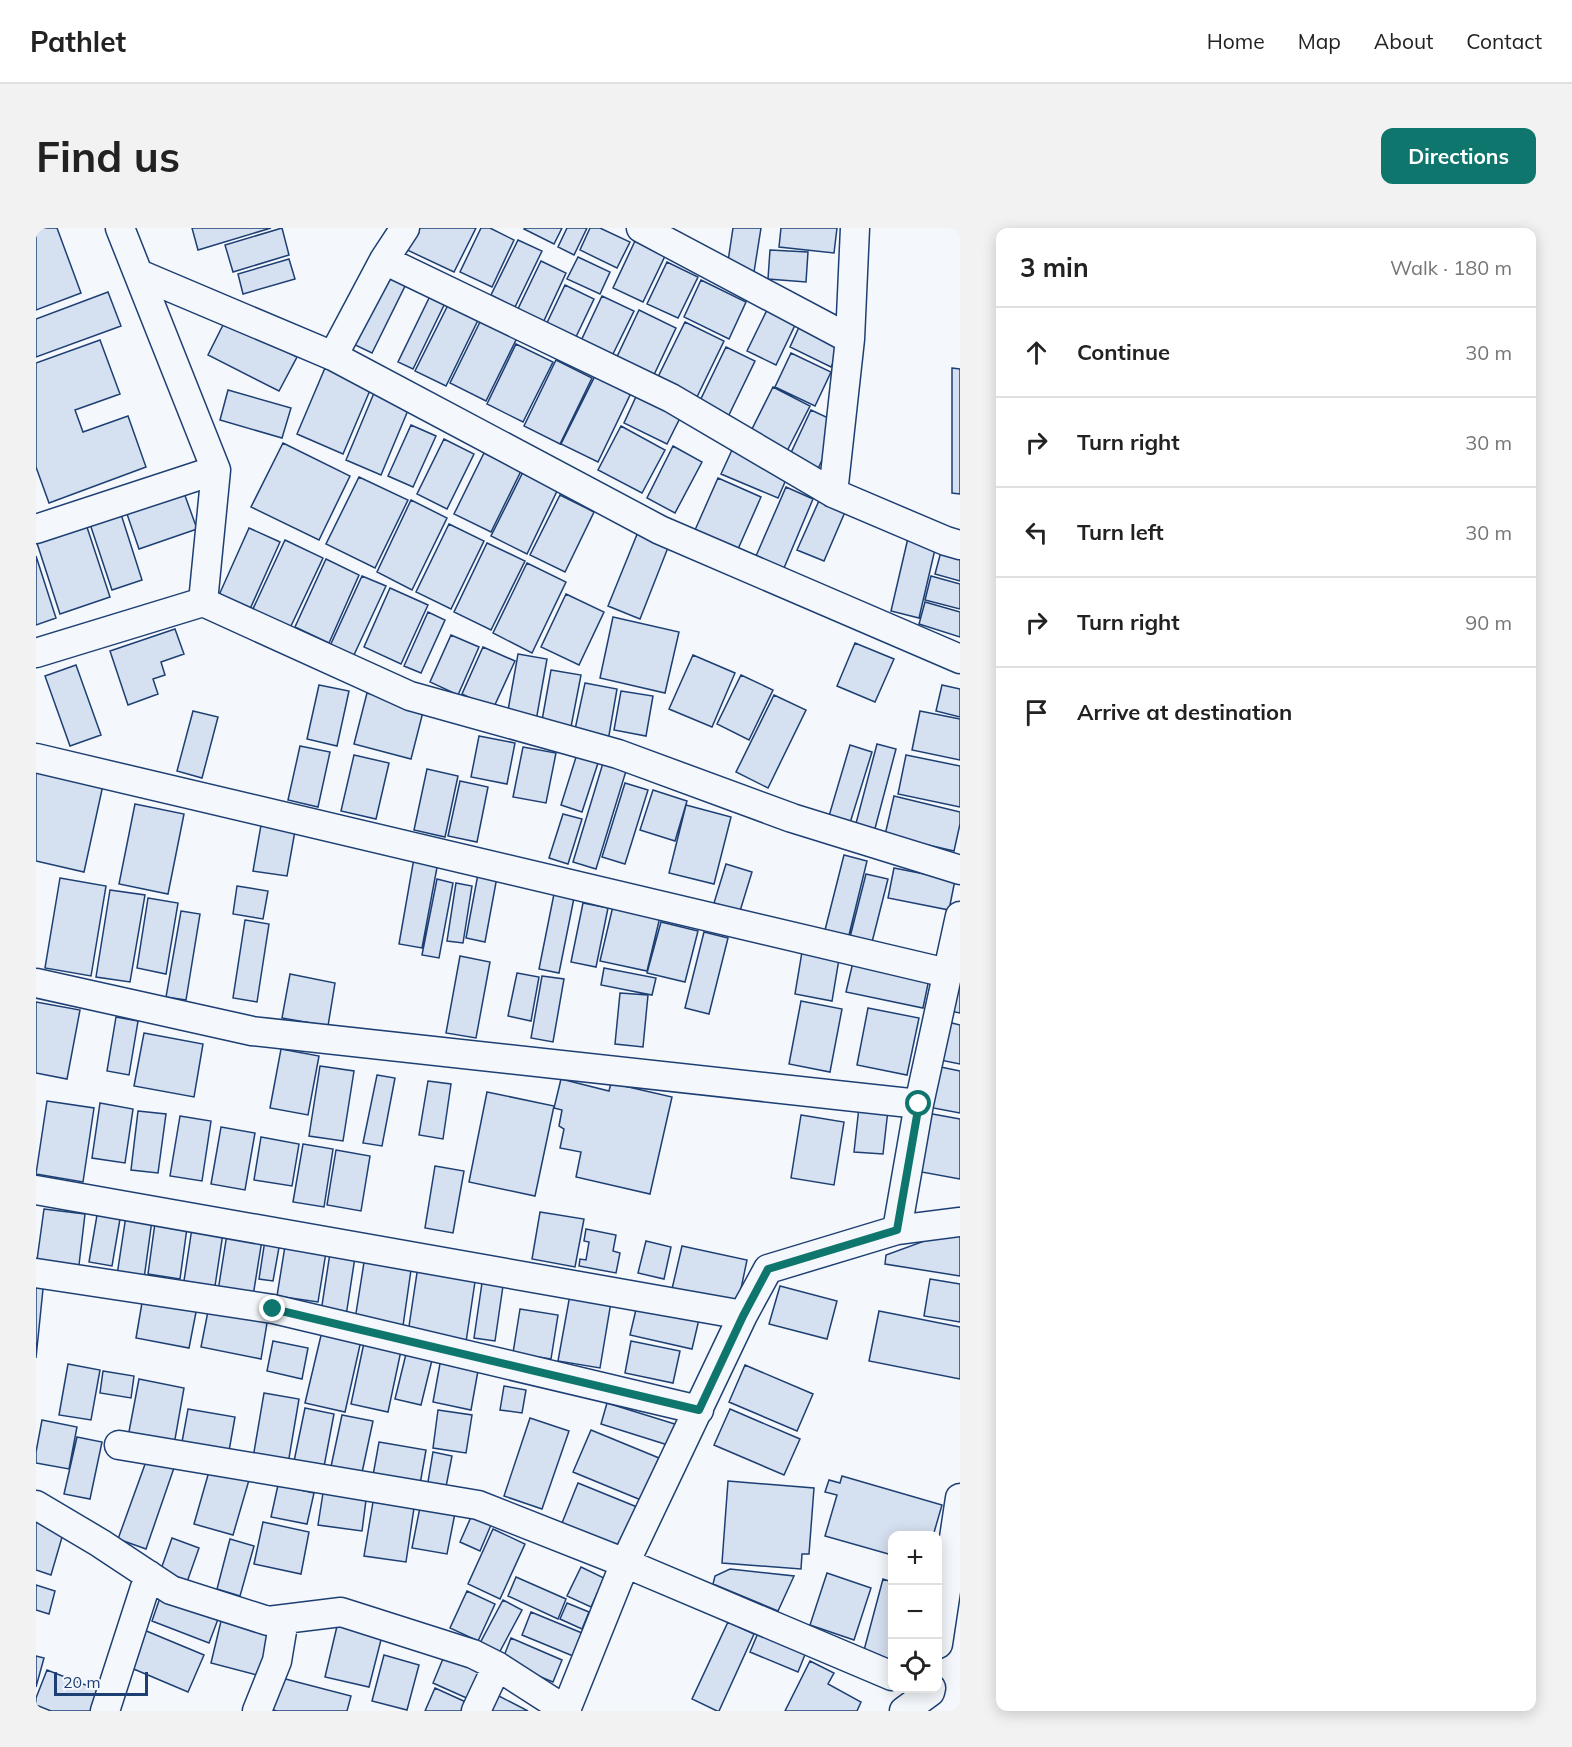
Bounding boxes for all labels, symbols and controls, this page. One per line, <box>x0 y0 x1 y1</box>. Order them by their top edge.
text: Pathlet <box>30 24 126 59</box>
text: Home <box>1207 28 1265 54</box>
text: Map <box>1298 28 1341 54</box>
text: About <box>1374 28 1433 54</box>
text: Contact <box>1466 28 1542 54</box>
button: Directions <box>1381 128 1536 184</box>
text: Find us <box>36 130 180 183</box>
text: 3 min <box>1020 251 1089 284</box>
text: Walk · 180 m <box>1390 255 1512 280</box>
icon: ahead <box>1020 336 1053 369</box>
text: Continue <box>1077 338 1170 366</box>
text: 30 m <box>1465 340 1512 365</box>
icon: right <box>1020 426 1053 459</box>
text: Turn right <box>1077 428 1180 456</box>
text: 30 m <box>1465 430 1512 455</box>
icon: left <box>1020 516 1053 549</box>
text: Turn left <box>1077 518 1164 546</box>
text: 30 m <box>1465 520 1512 545</box>
icon: right <box>1020 606 1053 639</box>
text: Turn right <box>1077 608 1180 636</box>
text: 90 m <box>1465 610 1512 635</box>
icon: arrive <box>1020 696 1053 729</box>
text: Arrive at destination <box>1077 698 1292 726</box>
route start <box>905 1090 931 1116</box>
route end <box>259 1295 285 1321</box>
map controls <box>888 1531 942 1693</box>
button: + <box>888 1531 942 1585</box>
button: − <box>888 1585 942 1639</box>
button: locate <box>888 1639 942 1693</box>
scale bar <box>54 1669 148 1696</box>
text: 20 m <box>63 1672 100 1692</box>

